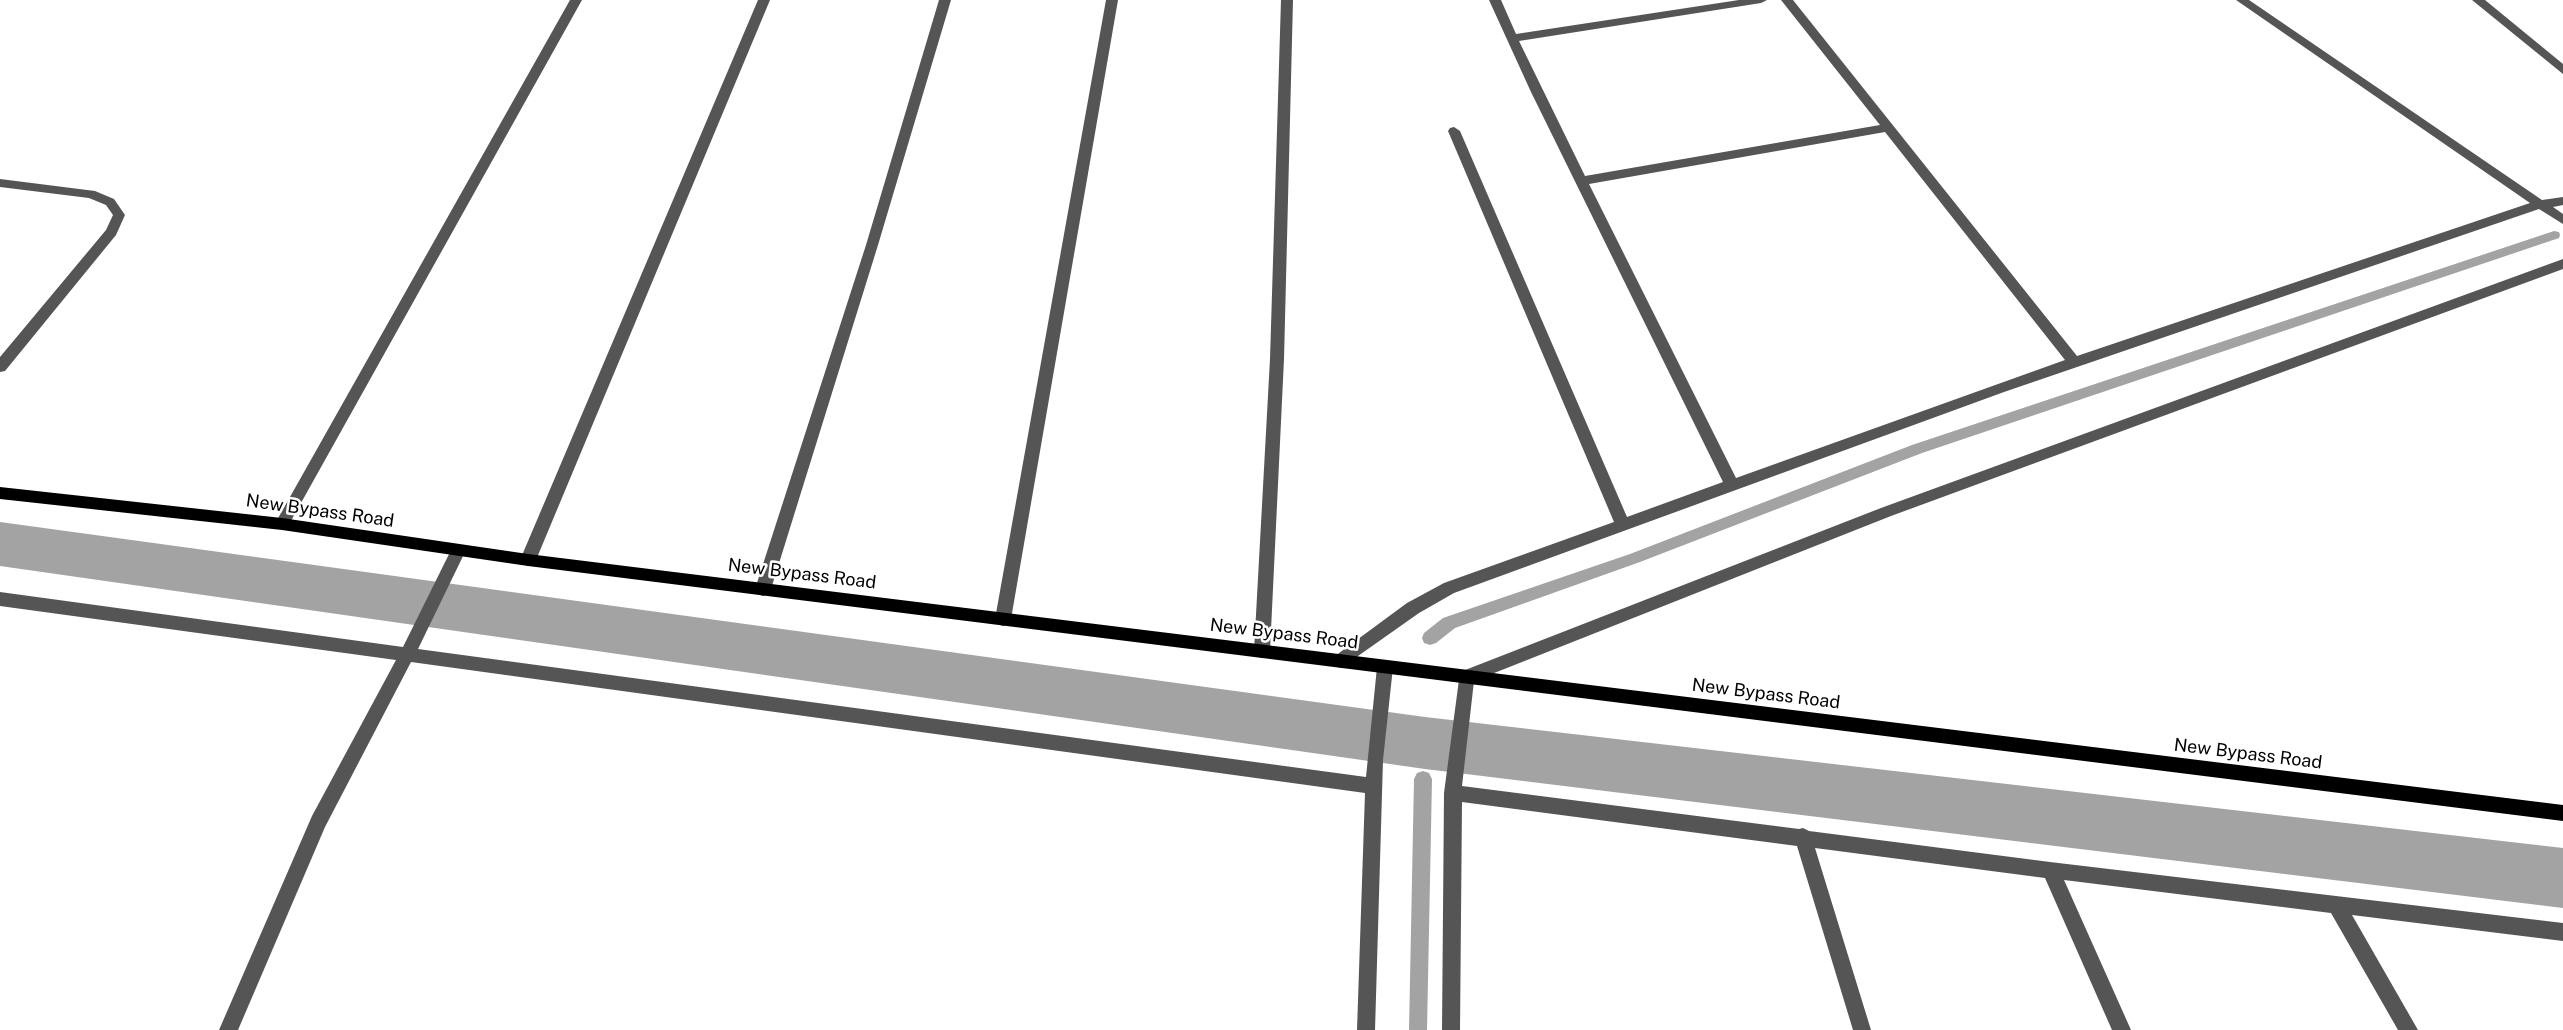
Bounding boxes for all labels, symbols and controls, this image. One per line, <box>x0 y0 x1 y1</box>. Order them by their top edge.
street label: New Bypass Road <box>245 490 395 532</box>
street label: New Bypass Road <box>727 554 877 594</box>
street label: New Bypass Road <box>1209 614 1359 654</box>
street label: New Bypass Road <box>1691 674 1841 714</box>
street label: New Bypass Road <box>2173 734 2323 774</box>

